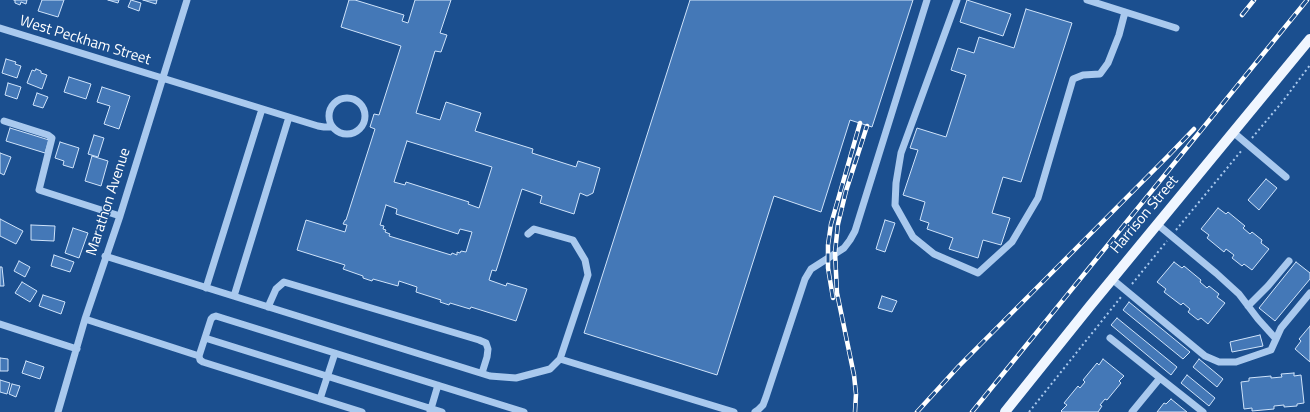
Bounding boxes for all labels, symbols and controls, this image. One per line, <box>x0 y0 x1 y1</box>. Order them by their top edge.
street label: West Peckham Street <box>17 12 153 70</box>
street label: Marathon Avenue <box>83 146 135 258</box>
street label: Harrison Street <box>1107 172 1183 258</box>

